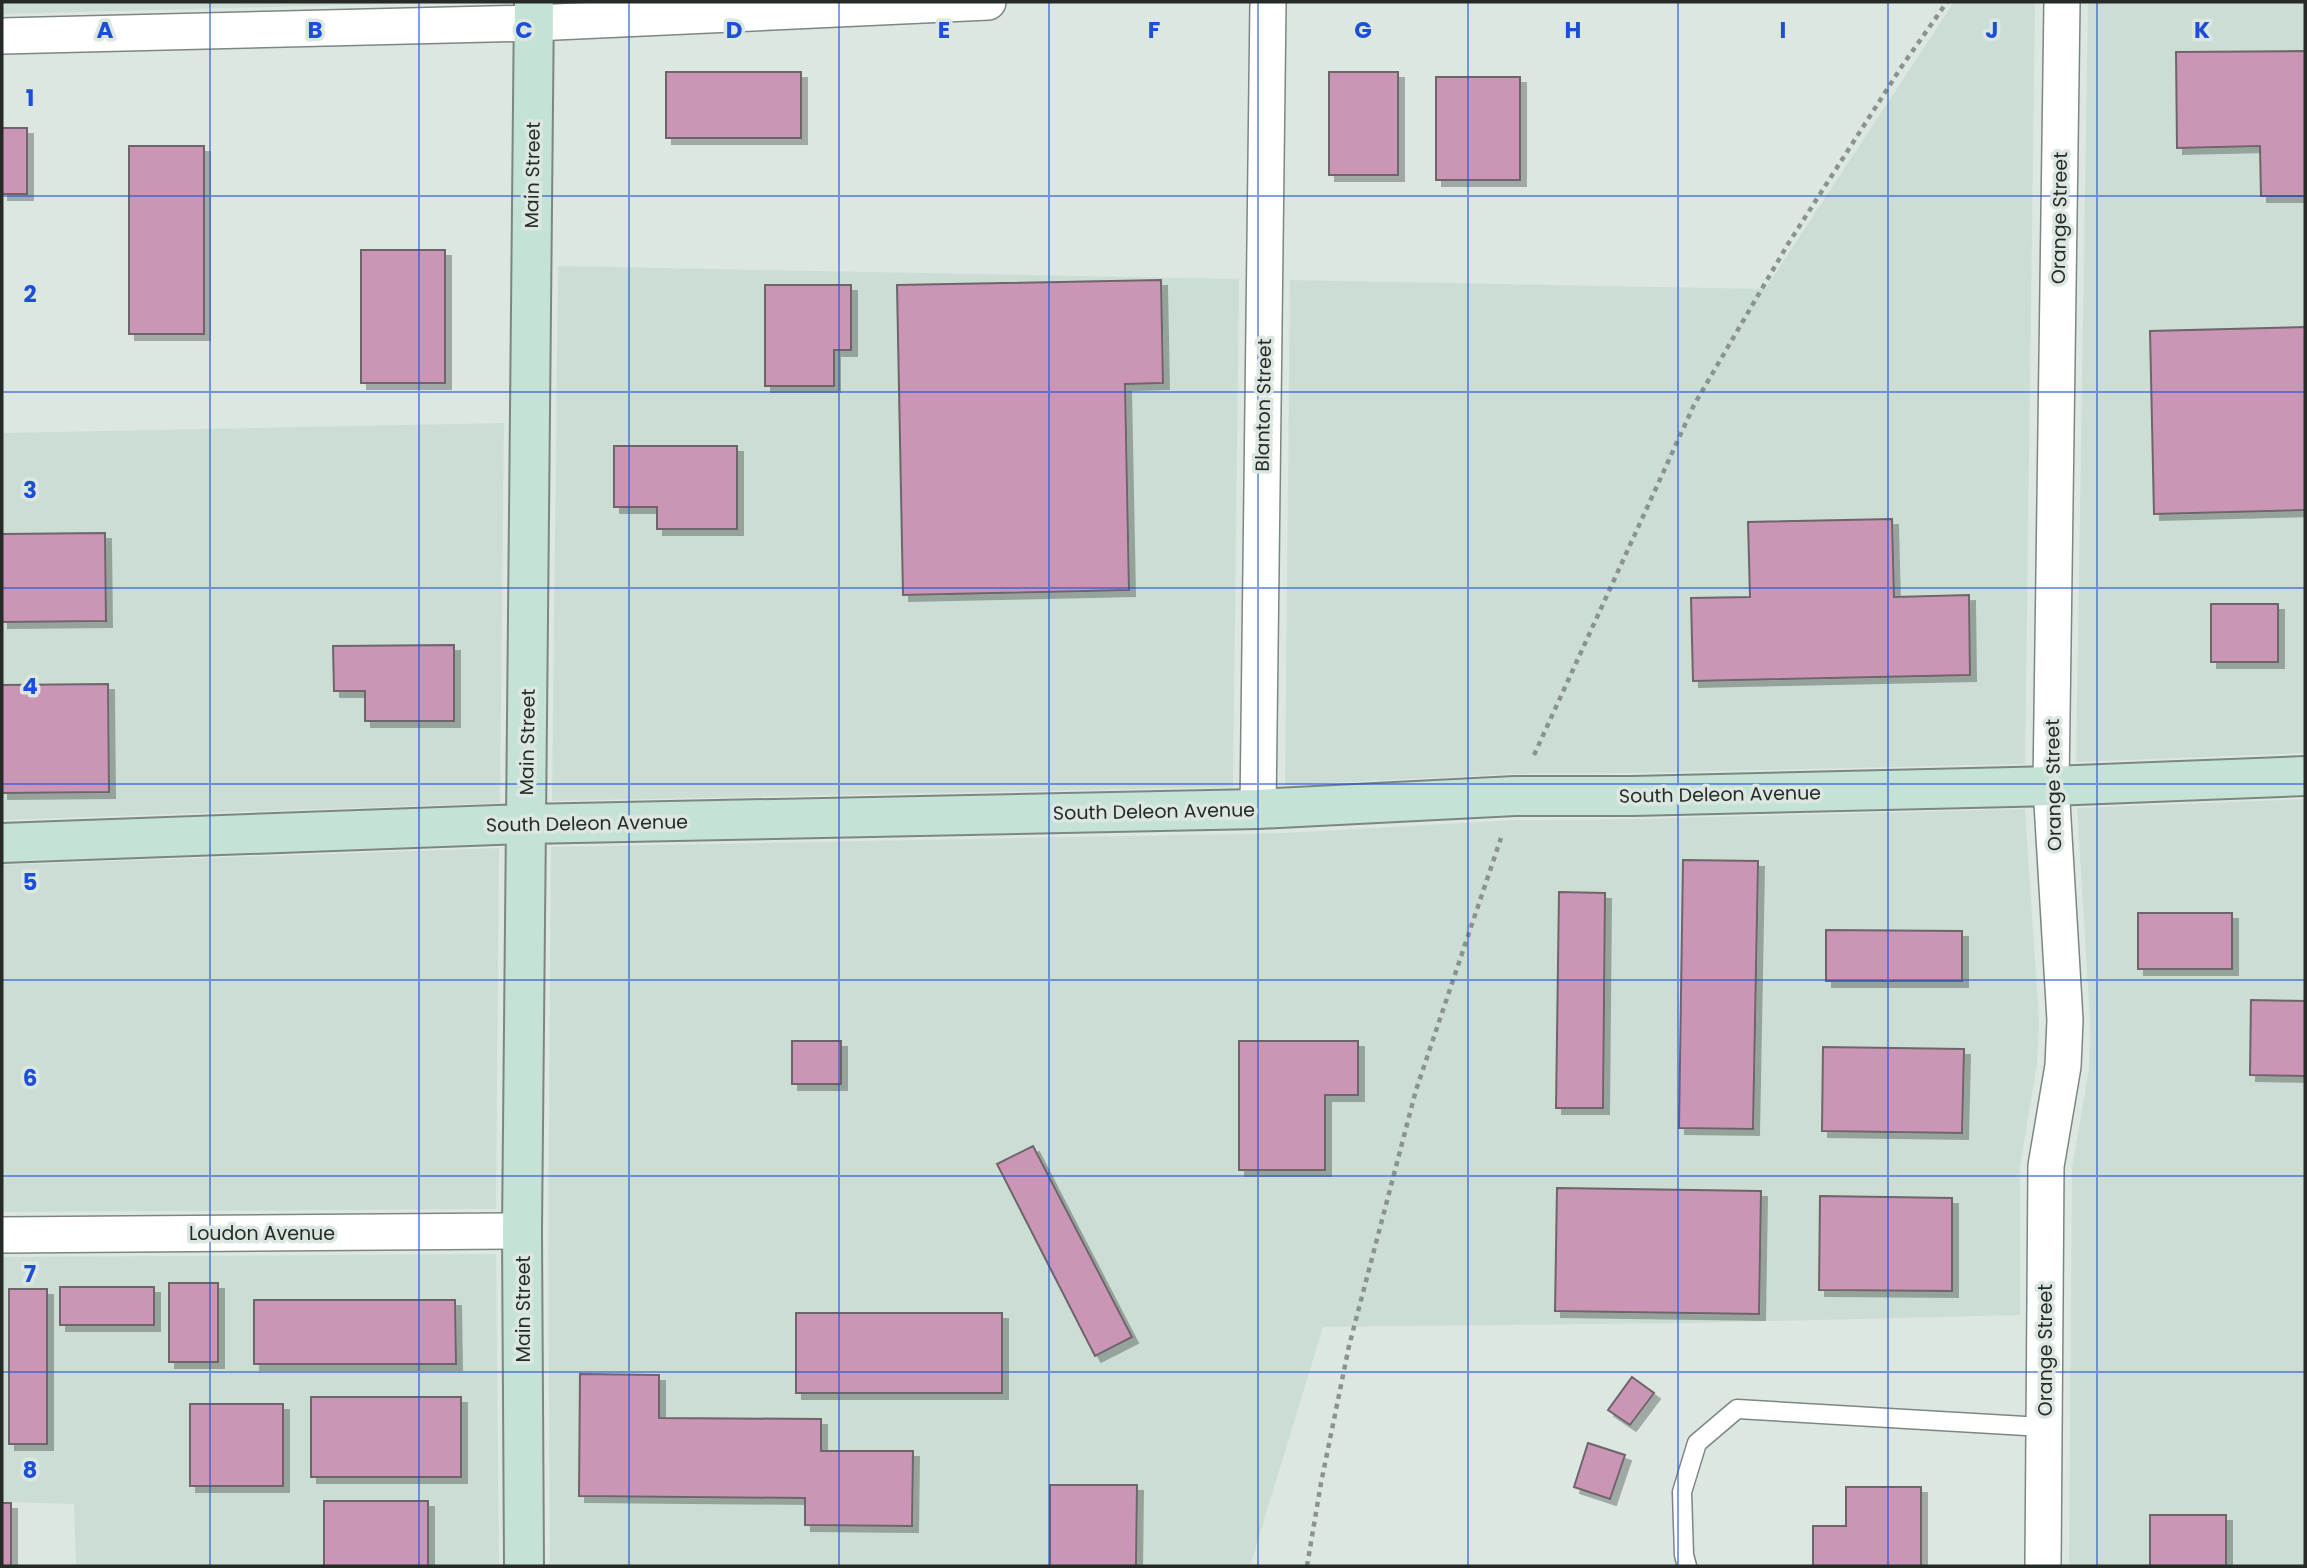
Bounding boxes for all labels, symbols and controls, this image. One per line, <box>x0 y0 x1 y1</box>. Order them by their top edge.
text: A <box>97 14 114 46</box>
text: B <box>307 14 323 46</box>
text: C <box>515 14 533 46</box>
text: D <box>726 14 742 46</box>
text: E <box>938 14 950 46</box>
text: F <box>1148 14 1160 46</box>
text: G <box>1354 14 1372 46</box>
text: H <box>1565 14 1581 46</box>
text: I <box>1780 14 1786 46</box>
text: J <box>1985 14 1999 46</box>
text: K <box>2194 14 2210 46</box>
text: 1 <box>26 82 34 114</box>
street label: Main Street <box>518 121 547 229</box>
street label: Orange Street <box>2045 152 2074 284</box>
text: 2 <box>23 278 37 310</box>
street label: Blanton Street <box>1249 338 1278 472</box>
text: 3 <box>23 474 37 506</box>
text: 4 <box>22 670 38 702</box>
street label: Main Street <box>513 688 542 796</box>
street label: Orange Street <box>2039 719 2068 851</box>
street label: South Deleon Avenue <box>1619 779 1821 810</box>
street label: South Deleon Avenue <box>1053 796 1255 827</box>
street label: South Deleon Avenue <box>486 808 688 839</box>
text: 5 <box>23 866 37 898</box>
text: 6 <box>23 1062 37 1094</box>
street label: Loudon Avenue <box>189 1220 335 1247</box>
street label: Main Street <box>510 1256 537 1362</box>
text: 7 <box>24 1258 36 1290</box>
street label: Orange Street <box>2032 1284 2059 1416</box>
text: 8 <box>23 1454 37 1486</box>

